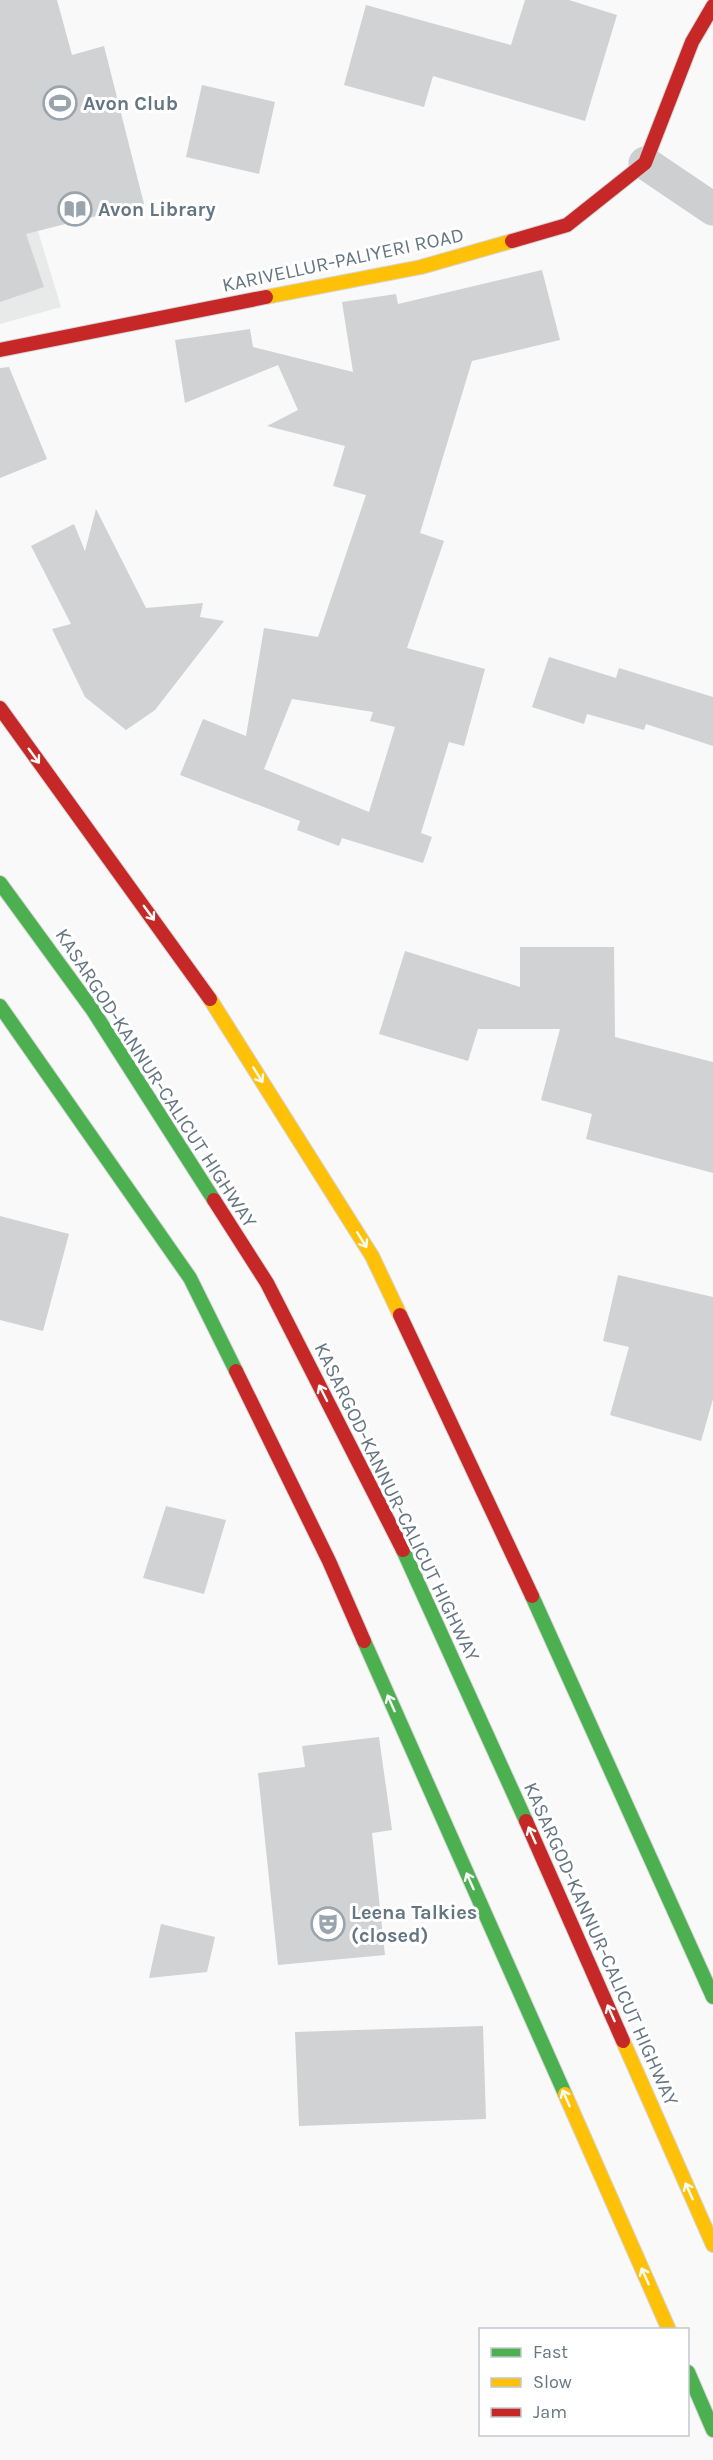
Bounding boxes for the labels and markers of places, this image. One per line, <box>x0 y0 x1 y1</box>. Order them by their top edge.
sports icon: Avon Club <box>42 85 78 121</box>
place label: Avon Club <box>83 92 178 115</box>
library icon: Avon Library <box>57 191 93 227</box>
place label: Avon Library <box>98 198 216 221</box>
place label: Leena Talkies (closed) <box>351 1901 477 1947</box>
theatre icon: Leena Talkies (closed) <box>310 1906 346 1942</box>

